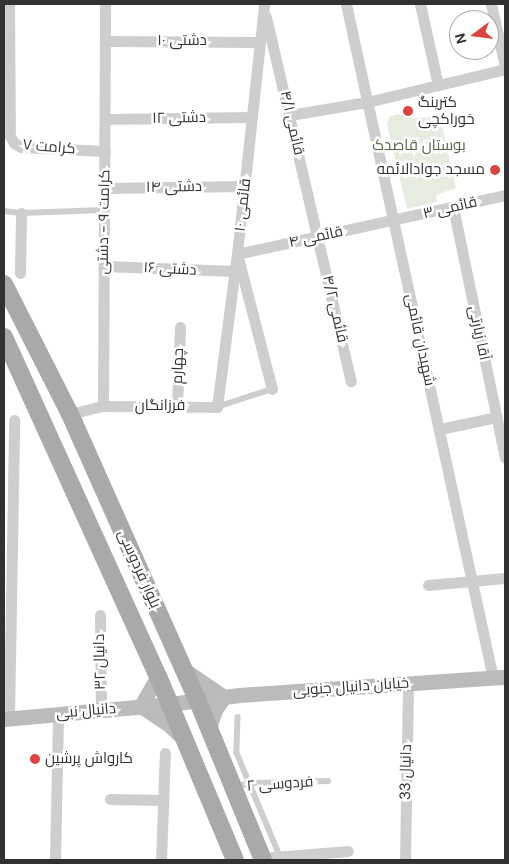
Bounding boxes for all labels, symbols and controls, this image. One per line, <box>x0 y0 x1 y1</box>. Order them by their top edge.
north arrow <box>449 10 499 60</box>
text: N <box>450 31 470 46</box>
street label: دشتی ۱۰ <box>157 32 207 50</box>
street label: قائمی ۴/۱ <box>276 89 308 157</box>
place label: کترینگ خوراکچی <box>418 93 475 128</box>
marker: کترینگ خوراکچی <box>402 105 414 117</box>
street label: دشتی ۱۲ <box>152 109 206 127</box>
street label: کرامت ۷ <box>22 136 76 158</box>
park label: بوستان قاصدک <box>372 137 466 155</box>
place label: مسجد جوادالائمه <box>377 161 485 179</box>
marker: مسجد جوادالائمه <box>489 164 501 176</box>
street label: کرامت ۹ - دشتی <box>94 169 114 275</box>
street label: دشتی ۱۴ <box>146 178 202 196</box>
street label: قائمی ۱۰ <box>231 178 255 232</box>
street label: قائمی ۳ <box>421 193 479 223</box>
street label: قائمی ۴ <box>287 222 345 252</box>
street label: دشتی ۱۶ <box>143 259 197 279</box>
street label: قائمی ۴/۲ <box>319 274 351 344</box>
street label: شهیدان قائمی <box>401 292 439 388</box>
street label: آقا زیارتی <box>464 304 494 362</box>
street label: چهارم <box>168 348 188 384</box>
street label: فرزانگان <box>135 397 185 415</box>
street label: بلوار فردوسی <box>114 527 164 611</box>
street label: دانیال ۳۲ <box>91 634 109 690</box>
street label: خیابان دانیال جنوبی <box>292 674 410 700</box>
street label: دانیال نبی <box>55 699 117 723</box>
street label: دانیال 33 <box>397 744 415 800</box>
place label: کارواش پرشین <box>45 750 133 768</box>
marker: کارواش پرشین <box>29 753 41 765</box>
street label: فردوسی ۲ <box>246 773 314 795</box>

